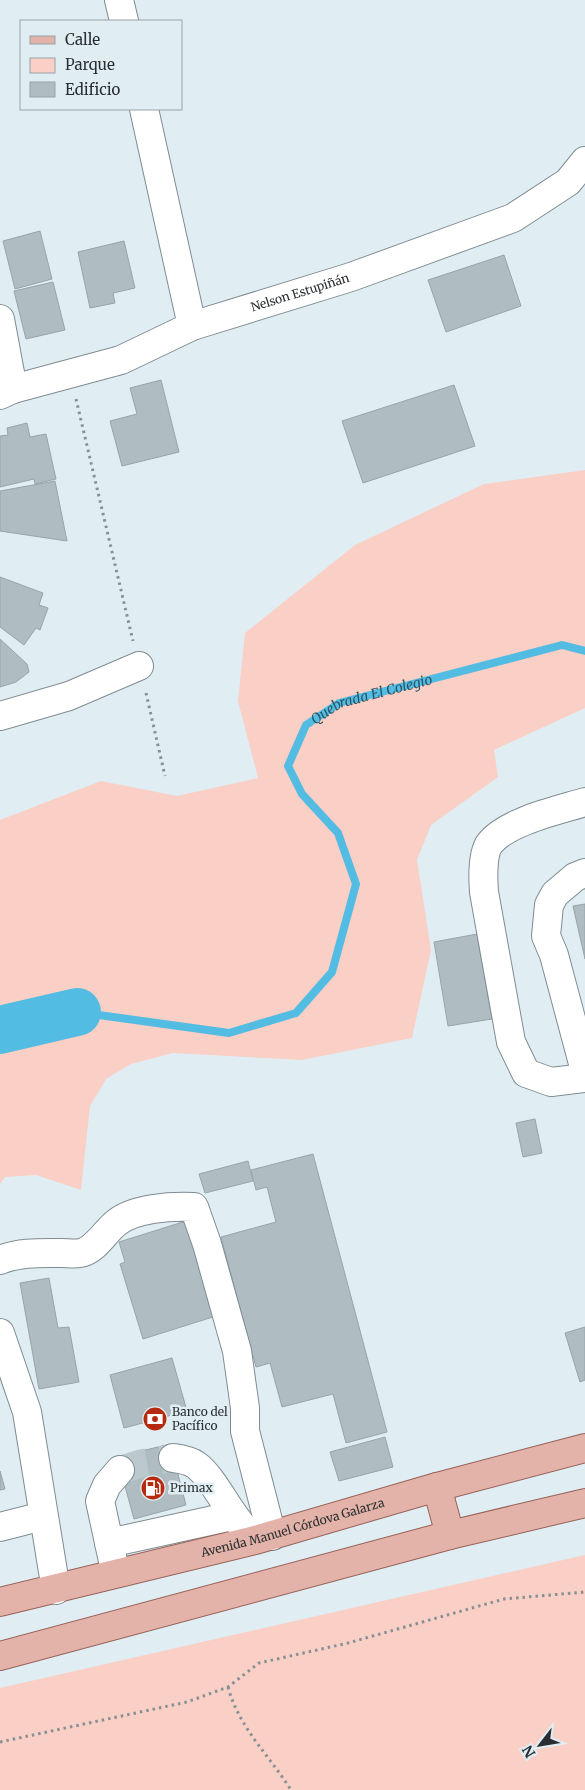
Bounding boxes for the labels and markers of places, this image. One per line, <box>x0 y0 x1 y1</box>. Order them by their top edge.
place label: Banco del Pacífico <box>172 1404 228 1433</box>
bank icon: Banco del Pacífico <box>142 1406 168 1432</box>
fuel station icon: Primax <box>140 1475 166 1501</box>
place label: Primax <box>170 1480 213 1495</box>

